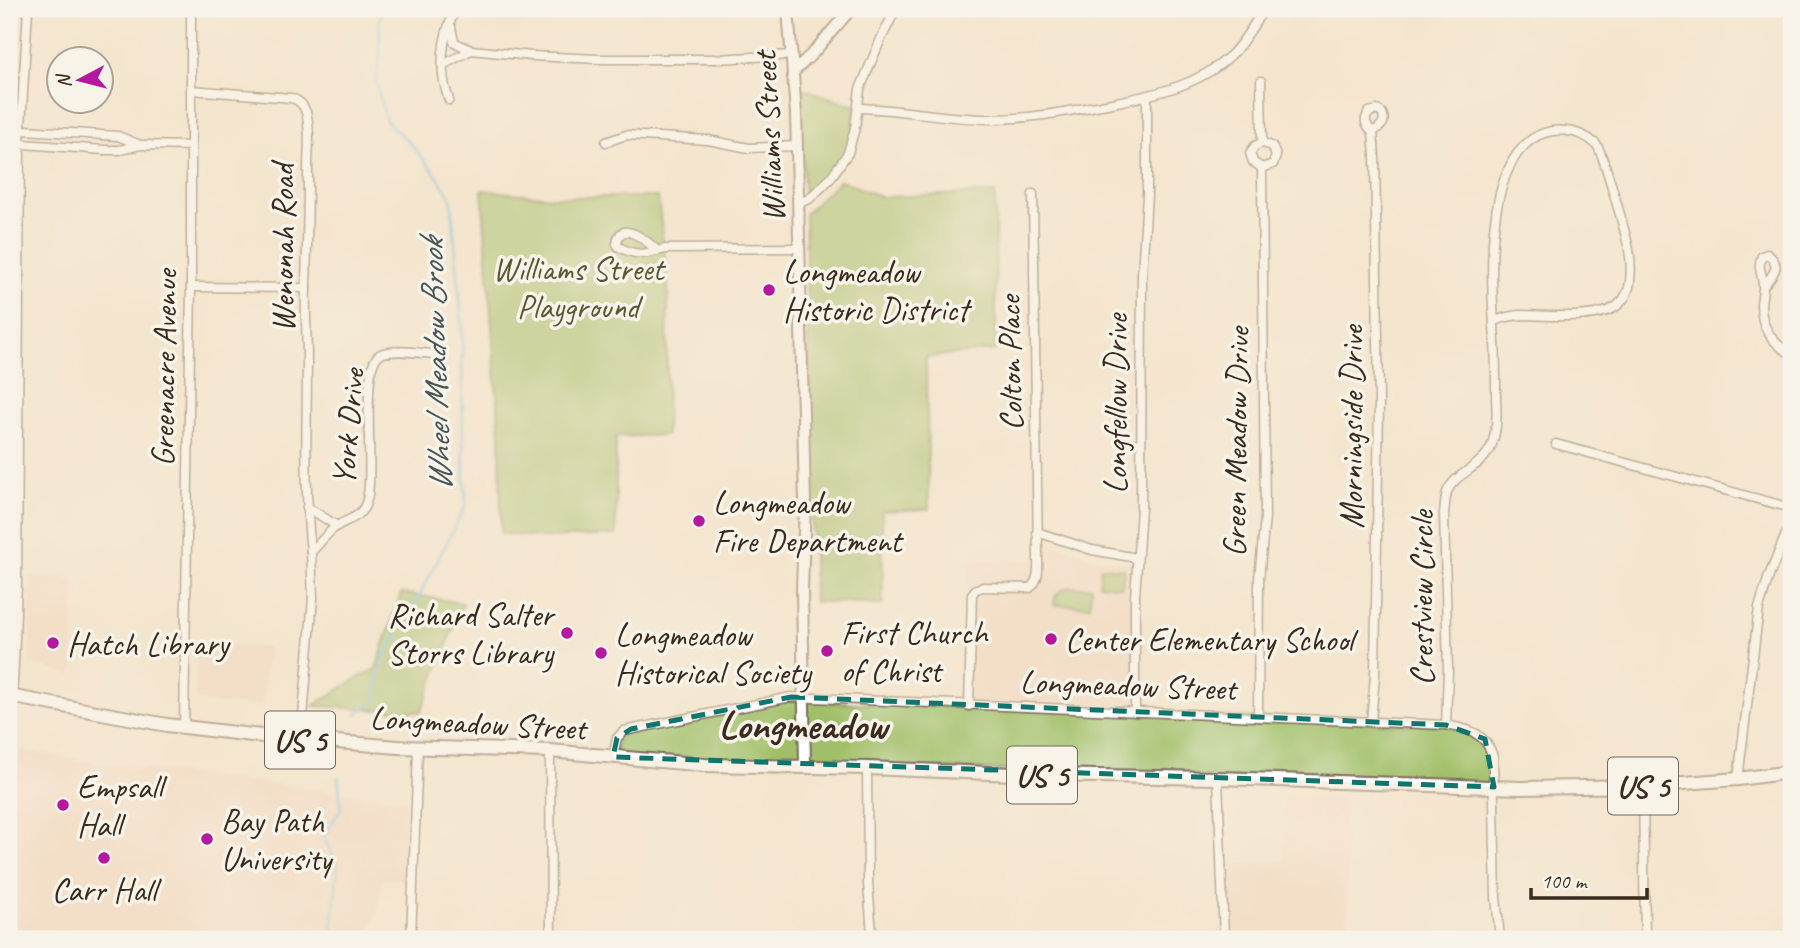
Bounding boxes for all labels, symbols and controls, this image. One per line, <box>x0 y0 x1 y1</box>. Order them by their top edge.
north arrow <box>46 46 116 116</box>
street label: Williams Street <box>743 48 794 223</box>
text: N <box>51 71 77 89</box>
street label: Wenonah Road <box>262 159 304 332</box>
water label: Wheel Meadow Brook <box>408 232 462 492</box>
park label: Williams Street Playground <box>493 248 666 328</box>
place label: Longmeadow Historic District <box>783 251 972 331</box>
street label: Greenacre Avenue <box>141 267 187 467</box>
marker: Longmeadow Historic District <box>761 282 777 298</box>
street label: Colton Place <box>988 293 1032 431</box>
street label: Longfellow Drive <box>1095 312 1137 494</box>
street label: Morningside Drive <box>1331 323 1373 529</box>
street label: Green Meadow Drive <box>1213 325 1259 557</box>
street label: York Drive <box>322 365 374 487</box>
place label: Longmeadow Fire Department <box>713 482 904 562</box>
street label: Crestview Circle <box>1401 508 1443 685</box>
marker: Longmeadow Fire Department <box>691 513 707 529</box>
place label: Richard Salter Storrs Library <box>388 594 556 674</box>
place label: First Church of Christ <box>841 612 989 692</box>
place label: Longmeadow Historical Society <box>615 614 813 694</box>
place label: Center Elementary School <box>1065 619 1359 661</box>
place label: Hatch Library <box>67 623 231 665</box>
marker: Richard Salter Storrs Library <box>559 625 575 641</box>
marker: Center Elementary School <box>1043 631 1059 647</box>
marker: Hatch Library <box>45 635 61 651</box>
marker: First Church of Christ <box>819 643 835 659</box>
marker: Longmeadow Historical Society <box>593 645 609 661</box>
street label: Longmeadow Street <box>1019 660 1240 710</box>
street label: Longmeadow Street <box>369 696 590 750</box>
district label: Longmeadow <box>719 700 891 750</box>
road number: US 5 <box>265 712 335 768</box>
road number: US 5 <box>1007 746 1077 804</box>
road number: US 5 <box>1608 758 1678 814</box>
place label: Empsall Hall <box>77 766 168 846</box>
marker: Empsall Hall <box>55 797 71 813</box>
place label: Bay Path University <box>221 800 334 880</box>
marker: Bay Path University <box>199 831 215 847</box>
marker: Carr Hall <box>96 850 112 866</box>
scale bar <box>1531 857 1646 901</box>
text: 100 m <box>1541 868 1588 894</box>
place label: Carr Hall <box>52 869 162 911</box>

